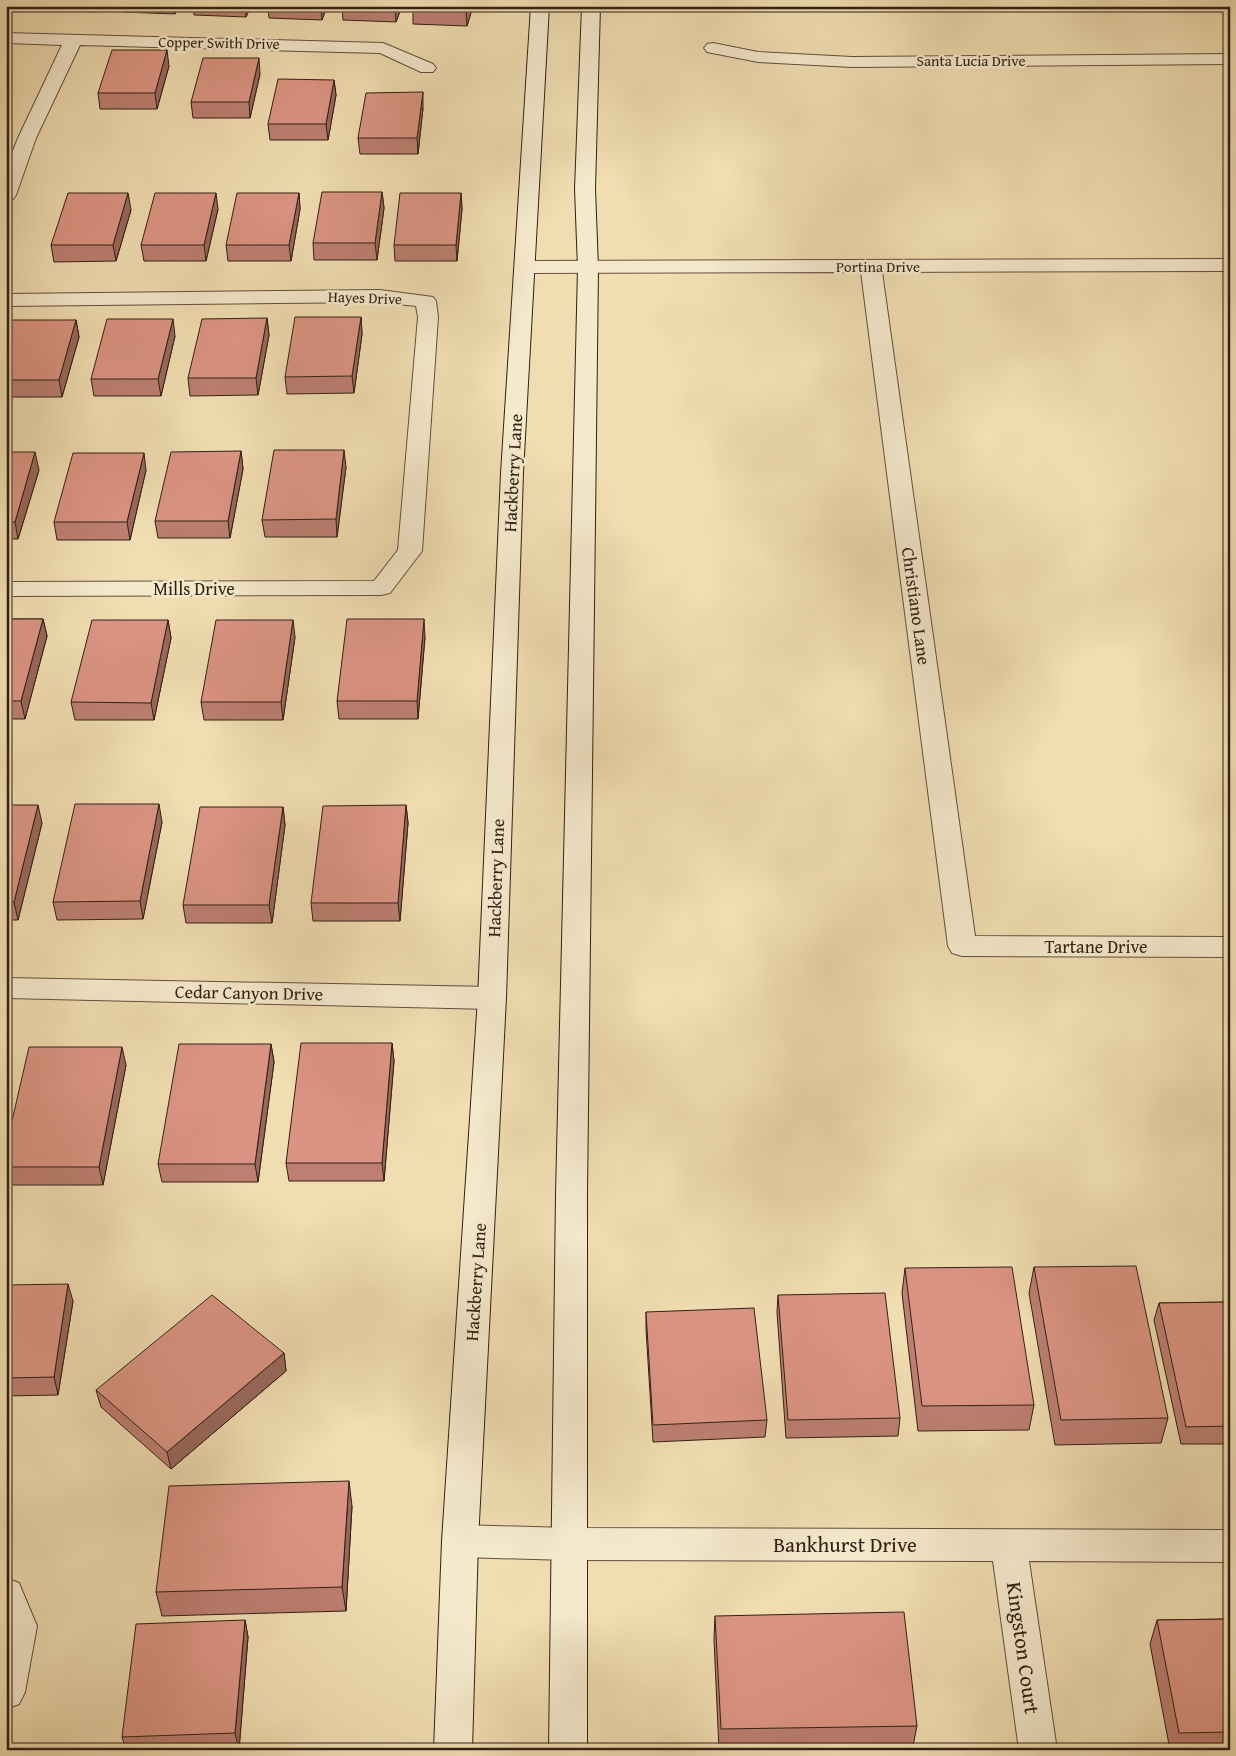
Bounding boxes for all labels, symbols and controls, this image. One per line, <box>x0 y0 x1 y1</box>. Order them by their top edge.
street label: Copper Swith Drive <box>158 31 280 54</box>
street label: Santa Lucia Drive <box>917 50 1025 71</box>
street label: Portina Drive <box>836 256 920 277</box>
street label: Hayes Drive <box>328 286 402 309</box>
street label: Hackberry Lane <box>496 413 529 533</box>
street label: Christiano Lane <box>895 545 938 666</box>
street label: Mills Drive <box>153 575 235 602</box>
street label: Hackberry Lane <box>480 818 511 938</box>
street label: Tartane Drive <box>1044 933 1148 960</box>
street label: Cedar Canyon Drive <box>175 978 323 1007</box>
street label: Hackberry Lane <box>458 1222 493 1342</box>
street label: Bankhurst Drive <box>773 1529 917 1560</box>
street label: Kingston Court <box>999 1580 1048 1717</box>

